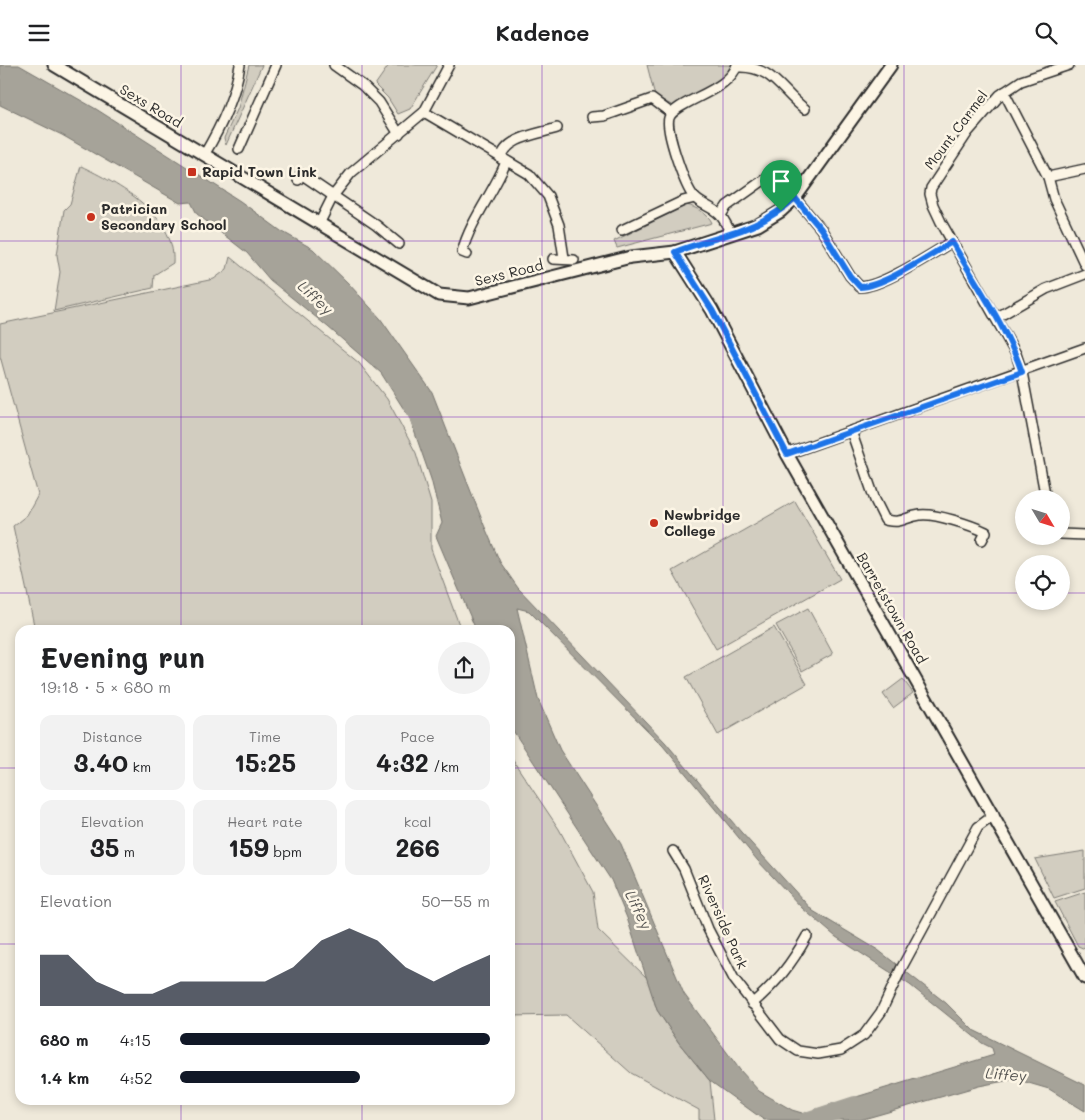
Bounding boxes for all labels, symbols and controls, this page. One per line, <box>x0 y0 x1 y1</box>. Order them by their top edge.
text: Kadence <box>496 18 589 47</box>
icon: menu <box>25 19 53 47</box>
icon: search <box>1032 19 1060 47</box>
street label: Sexs Road <box>116 79 186 132</box>
street label: Mount Carmel <box>920 86 992 173</box>
pin <box>760 160 802 211</box>
place label: Rapid Town Link <box>202 162 317 181</box>
marker: Rapid Town Link <box>186 166 198 178</box>
icon: arrive <box>767 167 795 195</box>
place label: Patrician Secondary School <box>101 199 226 234</box>
marker: Patrician Secondary School <box>85 211 97 223</box>
street label: Sexs Road <box>473 255 545 290</box>
water label: Liffey <box>294 276 338 319</box>
north arrow <box>1015 490 1070 545</box>
map controls <box>1015 490 1070 610</box>
place label: Newbridge College <box>664 505 740 540</box>
marker: Newbridge College <box>648 517 660 529</box>
street label: Barretstown Road <box>853 549 932 667</box>
button: locate <box>1015 555 1070 610</box>
text: Evening run <box>40 639 205 675</box>
button: share <box>438 642 490 694</box>
text: 19:18 · 5 × 680 m <box>40 676 171 697</box>
text: Distance <box>82 727 142 746</box>
text: Time <box>249 727 281 746</box>
text: Pace <box>401 727 435 746</box>
text: 3.40 <box>73 746 128 778</box>
text: 15:25 <box>234 746 296 778</box>
text: 4:32 <box>376 746 429 778</box>
text: km <box>128 757 151 776</box>
text: /km <box>429 757 459 776</box>
text: Elevation <box>81 812 144 831</box>
text: Heart rate <box>227 812 303 831</box>
text: kcal <box>404 812 432 831</box>
text: 35 <box>90 831 119 863</box>
text: 159 <box>228 831 269 863</box>
text: 266 <box>396 831 440 863</box>
text: m <box>119 842 135 861</box>
text: bpm <box>269 842 302 861</box>
street label: Riverside Park <box>694 872 753 972</box>
water label: Liffey <box>621 887 657 933</box>
text: Elevation <box>40 890 112 911</box>
text: 50–55 m <box>421 890 490 911</box>
text: 680 m <box>40 1029 88 1050</box>
text: 4:15 <box>120 1029 151 1050</box>
water label: Liffey <box>985 1062 1028 1086</box>
text: 1.4 km <box>40 1067 89 1088</box>
text: 4:52 <box>120 1067 153 1088</box>

